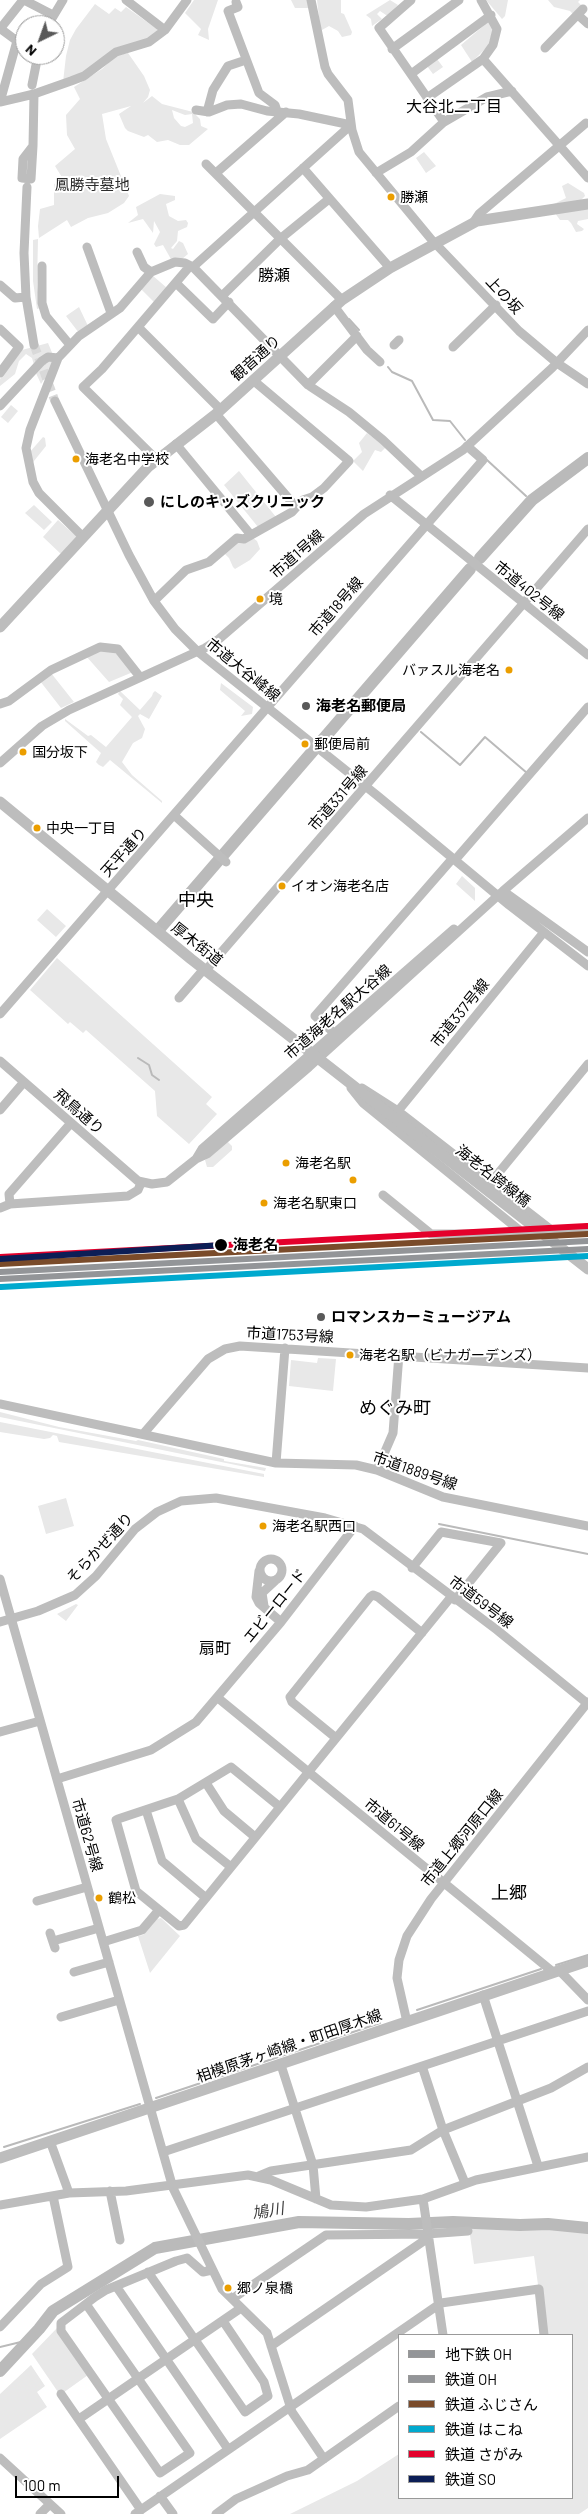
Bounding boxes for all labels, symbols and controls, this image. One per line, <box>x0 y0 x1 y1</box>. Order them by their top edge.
north arrow <box>15 15 65 65</box>
text: N <box>21 41 39 60</box>
district label: 大谷北二丁目 <box>406 97 502 117</box>
park label: 鳳勝寺墓地 <box>55 176 129 194</box>
place label: 勝瀬 <box>400 189 428 205</box>
marker: 勝瀬 <box>386 192 396 202</box>
district label: 勝瀬 <box>258 266 290 286</box>
street label: 上の坂 <box>482 272 526 318</box>
street label: 観音通り <box>228 331 284 385</box>
place label: 海老名中学校 <box>85 451 169 467</box>
marker: 海老名中学校 <box>71 454 81 464</box>
place label: にしのキッズクリニック <box>160 493 325 511</box>
marker: にしのキッズクリニック <box>142 495 156 509</box>
street label: 市道1号線 <box>266 526 328 582</box>
street label: 市道402号線 <box>490 557 568 625</box>
street label: 市道18号線 <box>305 574 367 640</box>
place label: 境 <box>269 591 283 607</box>
marker: 境 <box>255 594 265 604</box>
street label: 市道大谷峰線 <box>202 635 284 705</box>
place label: バァスル海老名 <box>402 662 500 678</box>
marker: バァスル海老名 <box>504 665 514 675</box>
place label: 海老名郵便局 <box>316 697 406 715</box>
marker: 海老名郵便局 <box>300 700 312 712</box>
place label: 郵便局前 <box>314 736 370 752</box>
marker: 郵便局前 <box>300 739 310 749</box>
place label: 国分坂下 <box>32 744 88 760</box>
marker: 国分坂下 <box>18 747 28 757</box>
street label: 市道331号線 <box>305 762 371 834</box>
place label: 中央一丁目 <box>46 820 116 836</box>
marker: 中央一丁目 <box>32 823 42 833</box>
street label: 天平通り <box>97 824 151 880</box>
place label: イオン海老名店 <box>291 878 389 894</box>
marker: イオン海老名店 <box>277 881 287 891</box>
district label: 中央 <box>178 889 214 911</box>
street label: 厚木街道 <box>168 918 226 970</box>
street label: 市道海老名駅大谷線 <box>281 961 395 1063</box>
street label: 市道337号線 <box>427 975 493 1051</box>
street label: 飛鳥通り <box>50 1086 108 1138</box>
street label: 海老名跨線橋 <box>452 1141 534 1211</box>
place label: 海老名駅 <box>295 1155 351 1171</box>
marker: 海老名駅 <box>281 1158 291 1168</box>
unlabelled marker <box>348 1175 358 1185</box>
place label: 海老名駅東口 <box>273 1195 357 1211</box>
marker: 海老名駅東口 <box>259 1198 269 1208</box>
place label: 海老名 <box>233 1236 278 1254</box>
marker: 海老名 <box>213 1237 229 1253</box>
place label: ロマンスカーミュージアム <box>331 1308 511 1326</box>
marker: ロマンスカーミュージアム <box>315 1311 327 1323</box>
street label: 市道1753号線 <box>246 1324 334 1346</box>
place label: 海老名駅（ビナガーデンズ） <box>359 1347 541 1363</box>
marker: 海老名駅（ビナガーデンズ） <box>345 1350 355 1360</box>
district label: めぐみ町 <box>359 1397 431 1419</box>
street label: 市道1889号線 <box>370 1448 460 1494</box>
street label: そらかぜ通り <box>63 1509 137 1587</box>
place label: 海老名駅西口 <box>272 1518 356 1534</box>
marker: 海老名駅西口 <box>258 1521 268 1531</box>
street label: エビーロード <box>240 1565 310 1647</box>
street label: 市道59号線 <box>445 1572 517 1632</box>
district label: 扇町 <box>199 1639 231 1659</box>
street label: 市道上郷河原口線 <box>417 1786 507 1890</box>
street label: 市道61号線 <box>360 1795 428 1855</box>
street label: 市道62号線 <box>68 1796 106 1874</box>
district label: 上郷 <box>491 1882 527 1904</box>
place label: 鶴松 <box>108 1890 136 1906</box>
marker: 鶴松 <box>94 1893 104 1903</box>
street label: 相模原茅ヶ崎線・町田厚木線 <box>194 2006 384 2086</box>
water label: 鳩川 <box>251 2199 285 2223</box>
place label: 郷ノ泉橋 <box>237 2280 293 2296</box>
marker: 郷ノ泉橋 <box>223 2283 233 2293</box>
legend <box>398 2334 573 2499</box>
text: 地下鉄 OH <box>445 2345 512 2363</box>
text: 鉄道 OH <box>445 2370 497 2388</box>
text: 鉄道 ふじさん <box>445 2395 538 2413</box>
text: 鉄道 はこね <box>445 2420 523 2438</box>
text: 鉄道 さがみ <box>445 2445 523 2463</box>
scale bar <box>18 2466 121 2498</box>
text: 鉄道 SO <box>445 2470 496 2488</box>
text: 100 m <box>23 2476 61 2494</box>

